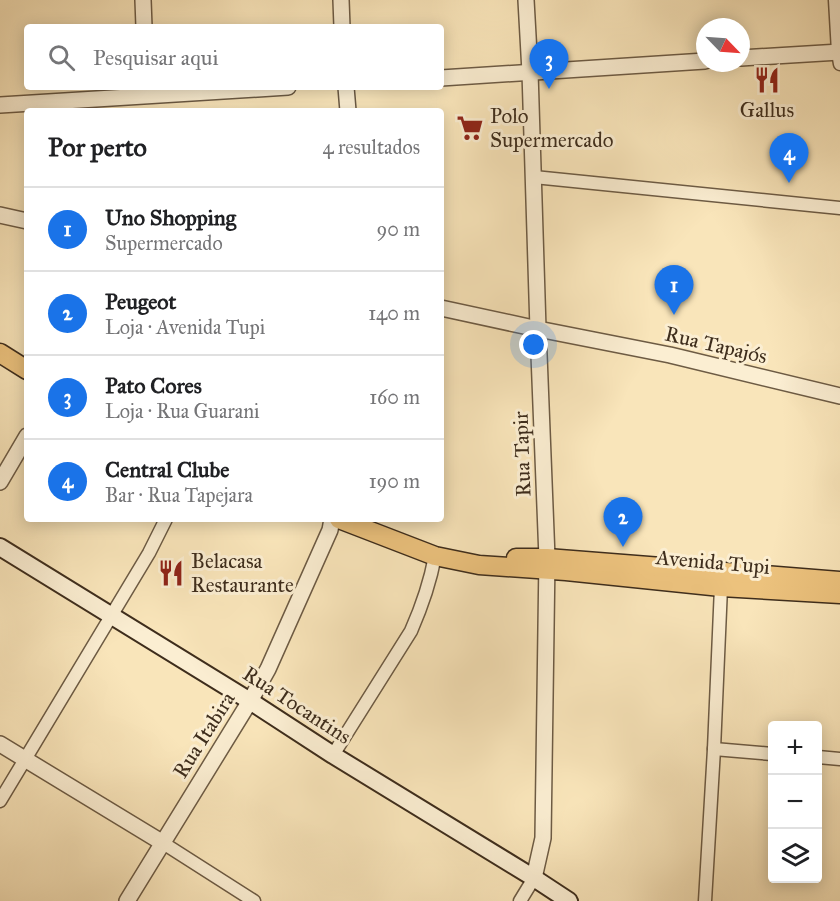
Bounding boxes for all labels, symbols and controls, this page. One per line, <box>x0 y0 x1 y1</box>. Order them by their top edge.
north arrow <box>696 18 750 72</box>
search box <box>24 24 444 90</box>
pin: 3 <box>530 40 568 89</box>
icon: search <box>45 41 78 74</box>
text: Pesquisar aqui <box>93 44 218 71</box>
restaurant icon: Gallus <box>752 65 782 95</box>
place label: Gallus <box>740 97 794 123</box>
place label: Polo Supermercado <box>490 103 614 153</box>
supermarket icon: Polo Supermercado <box>455 113 485 143</box>
text: Por perto <box>48 131 147 163</box>
pin: 4 <box>770 134 808 183</box>
text: 4 resultados <box>322 135 420 159</box>
text: Uno Shopping <box>105 204 236 231</box>
text: 1 <box>64 217 71 241</box>
text: 90 m <box>377 217 420 241</box>
text: Supermercado <box>105 231 223 255</box>
pin: 1 <box>654 266 694 315</box>
text: Peugeot <box>105 288 176 315</box>
text: 2 <box>63 301 72 325</box>
text: 140 m <box>368 301 420 325</box>
text: Loja · Avenida Tupi <box>105 315 265 339</box>
street label: Rua Tapajós <box>662 321 770 369</box>
your location <box>519 330 548 359</box>
text: Pato Cores <box>105 372 202 399</box>
text: 3 <box>64 385 72 409</box>
text: 160 m <box>369 385 420 409</box>
text: Loja · Rua Guarani <box>105 399 260 423</box>
street label: Rua Tapir <box>508 411 536 497</box>
text: Central Clube <box>105 456 229 483</box>
text: 4 <box>62 469 73 493</box>
text: 190 m <box>369 469 420 493</box>
text: Bar · Rua Tapejara <box>105 483 253 507</box>
pin: 2 <box>604 498 642 547</box>
street label: Avenida Tupi <box>654 544 771 580</box>
place label: Belacasa Restaurante <box>191 548 294 598</box>
restaurant icon: Belacasa Restaurante <box>156 558 186 588</box>
street label: Rua Tocantins <box>238 660 356 750</box>
street label: Rua Itabira <box>167 687 241 783</box>
map controls <box>768 721 822 883</box>
button: + <box>768 721 822 775</box>
button: − <box>768 775 822 829</box>
button: layers <box>768 829 822 883</box>

